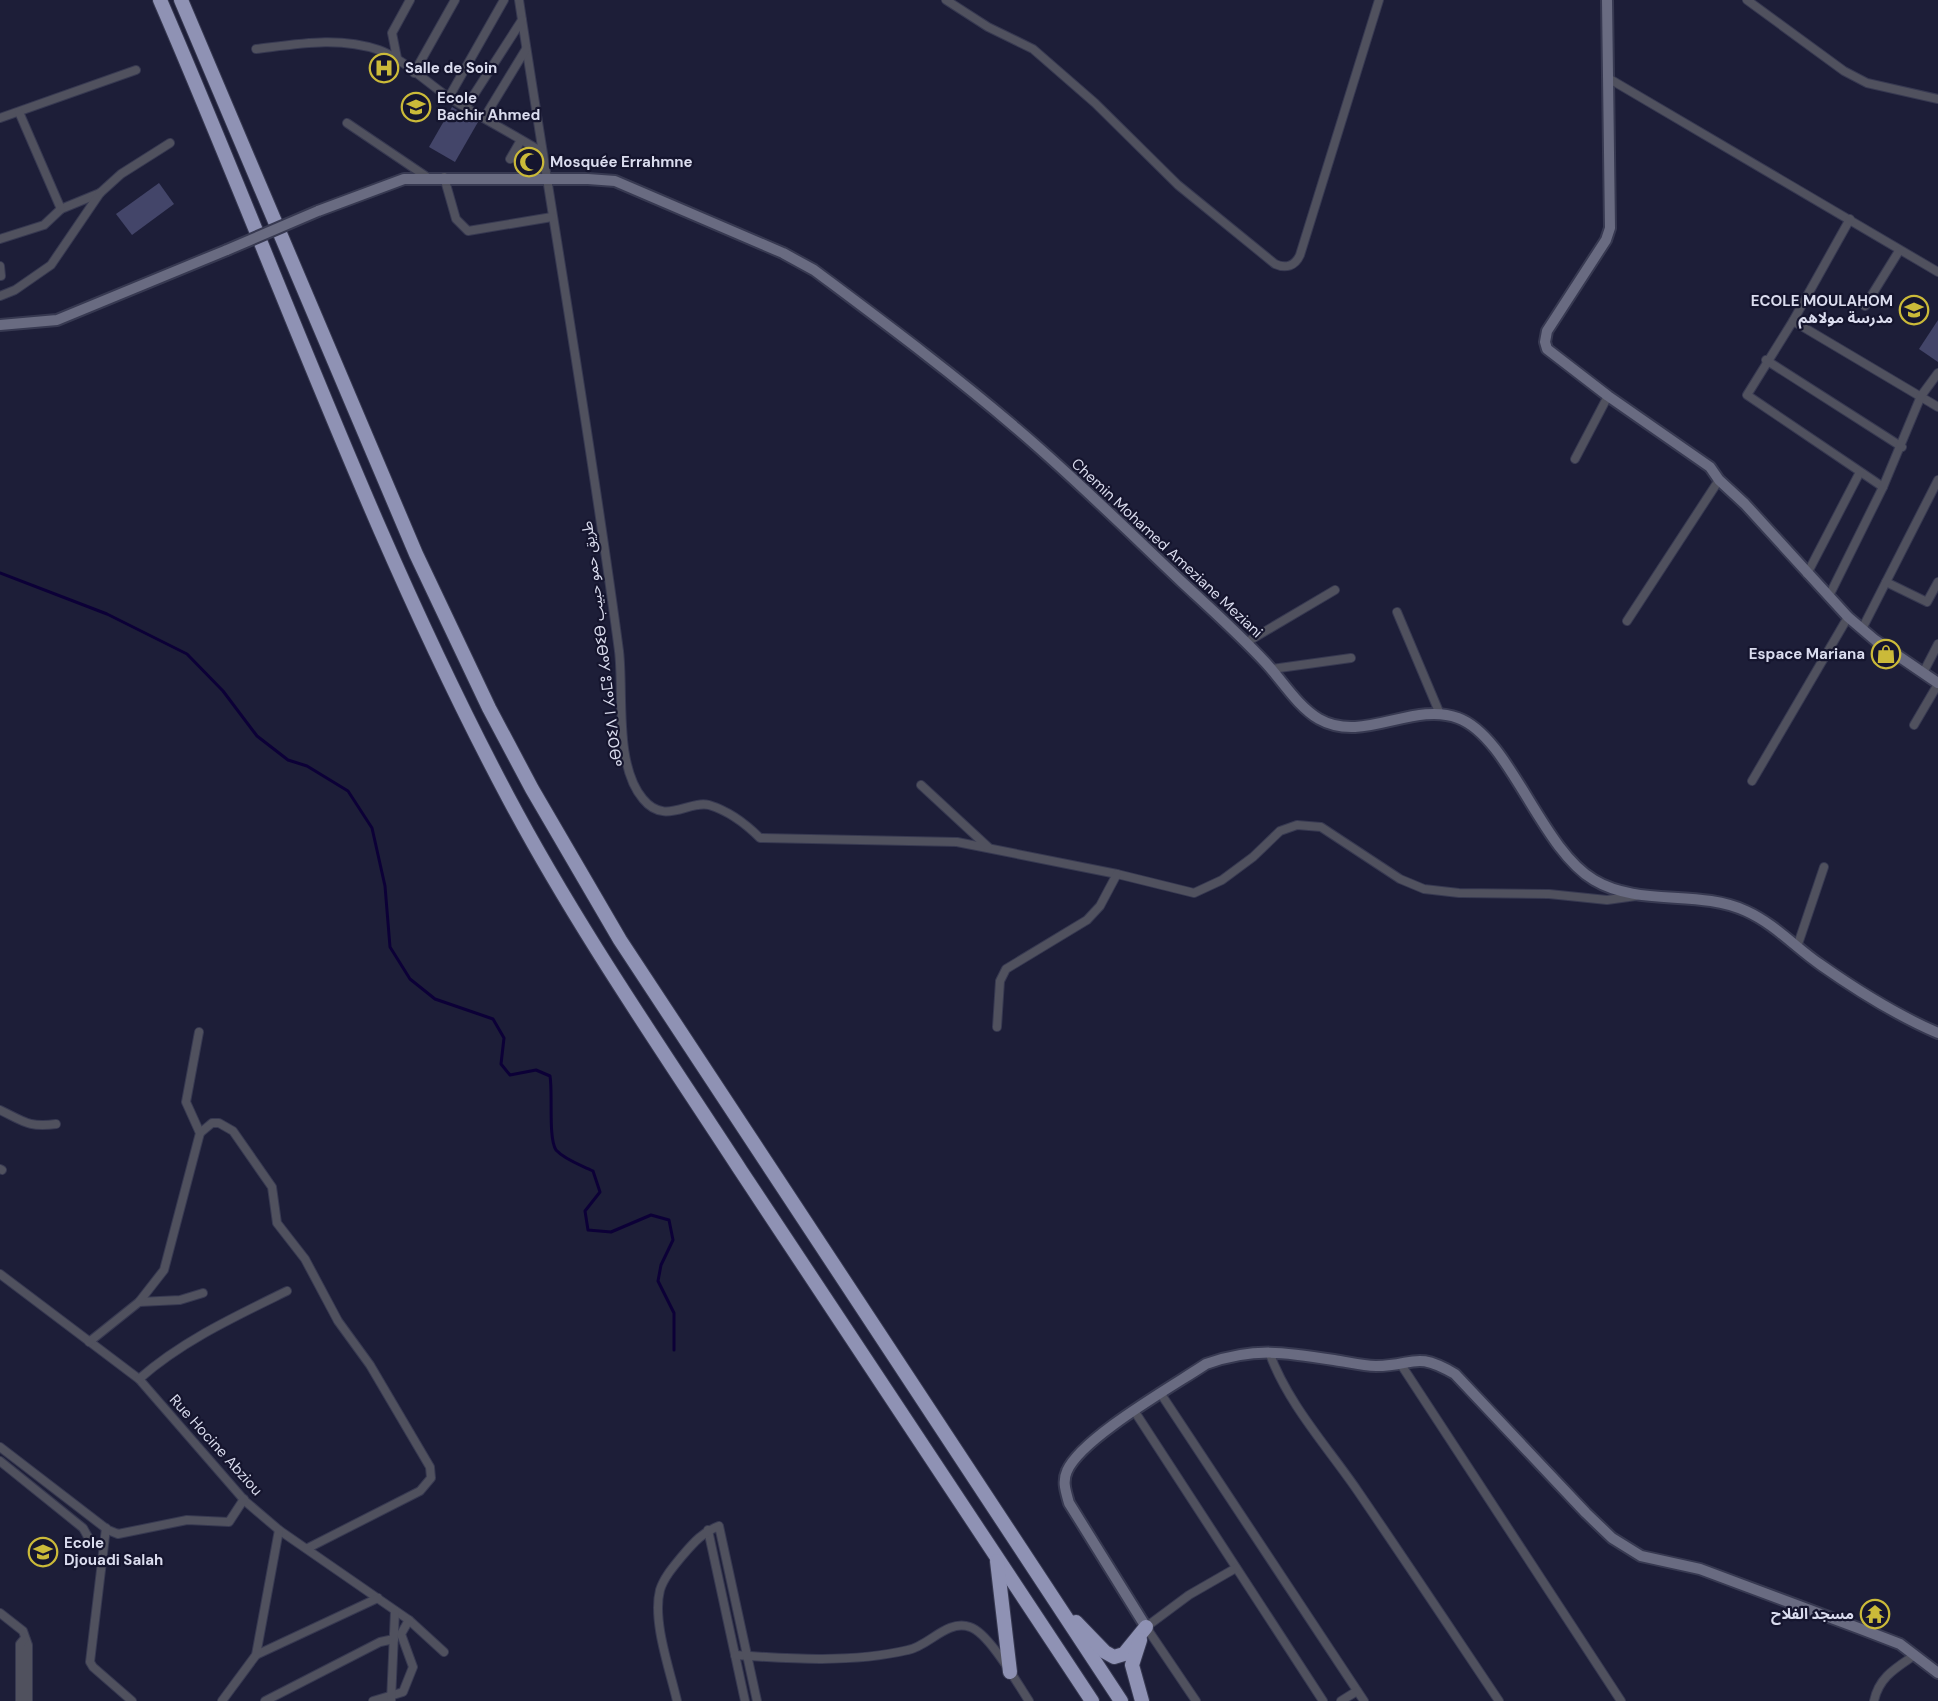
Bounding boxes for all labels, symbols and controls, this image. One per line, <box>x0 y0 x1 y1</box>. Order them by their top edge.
hospital icon: Salle de Soin <box>368 52 400 84</box>
place label: Salle de Soin <box>405 58 497 78</box>
place label: Ecole Bachir Ahmed <box>437 88 540 125</box>
school or university icon: Ecole Bachir Ahmed <box>400 91 432 123</box>
mosque icon: Mosquée Errahmne <box>513 146 545 178</box>
place label: Mosquée Errahmne <box>550 152 693 172</box>
place label: ECOLE MOULAHOM مدرسة مولاهم <box>1751 291 1893 329</box>
school or university icon: ECOLE MOULAHOM مدرسة مولاهم <box>1898 294 1930 326</box>
street label: Chemin Mohamed Ameziane Meziani <box>1067 454 1267 642</box>
street label: ⴰⴱⵔⵉⴷ ⵏ ⵃⴰⵎⵓ ⵃⴰⴱⵉⴱ طريق حمو حبيب <box>577 520 627 768</box>
shop icon: Espace Mariana <box>1870 638 1902 670</box>
place label: Espace Mariana <box>1749 644 1865 664</box>
street label: Rue Hocine Abziou <box>165 1390 267 1500</box>
place label: Ecole Djouadi Salah <box>64 1533 163 1570</box>
school or university icon: Ecole Djouadi Salah <box>27 1536 59 1568</box>
temple icon: مسجد الفلاح <box>1859 1598 1891 1630</box>
place label: مسجد الفلاح <box>1771 1604 1854 1625</box>

